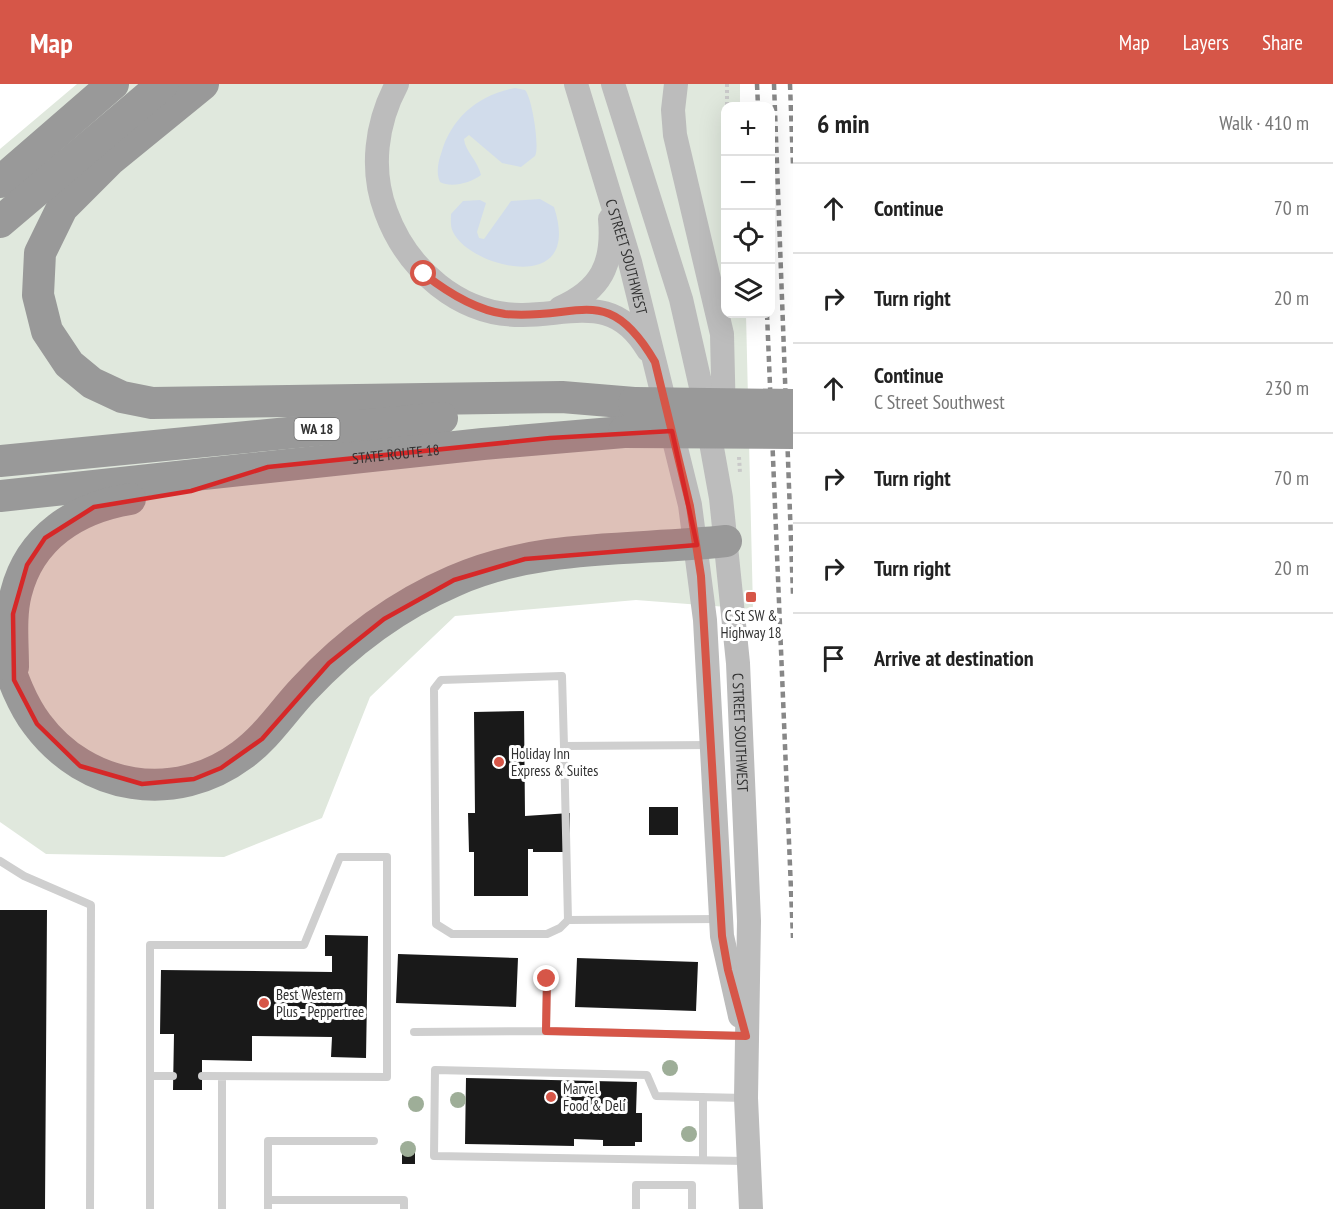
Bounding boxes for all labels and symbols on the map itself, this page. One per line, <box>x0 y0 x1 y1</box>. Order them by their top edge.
street label: C STREET SOUTHWEST <box>602 196 652 317</box>
route start <box>410 260 436 286</box>
road number: WA 18 <box>294 418 340 440</box>
street label: STATE ROUTE 18 <box>351 439 440 468</box>
marker: C St SW & Highway 18 <box>744 590 758 604</box>
place label: C St SW & Highway 18 <box>720 606 782 642</box>
street label: C STREET SOUTHWEST <box>729 673 753 793</box>
place label: Holiday Inn Express & Suites <box>511 744 598 780</box>
marker: Holiday Inn Express & Suites <box>492 755 506 769</box>
route end <box>533 965 559 991</box>
place label: Best Western Plus - Peppertree <box>276 985 364 1021</box>
marker: Best Western Plus - Peppertree <box>257 996 271 1010</box>
place label: Marvel Food & Deli <box>563 1079 626 1115</box>
marker: Marvel Food & Deli <box>544 1090 558 1104</box>

